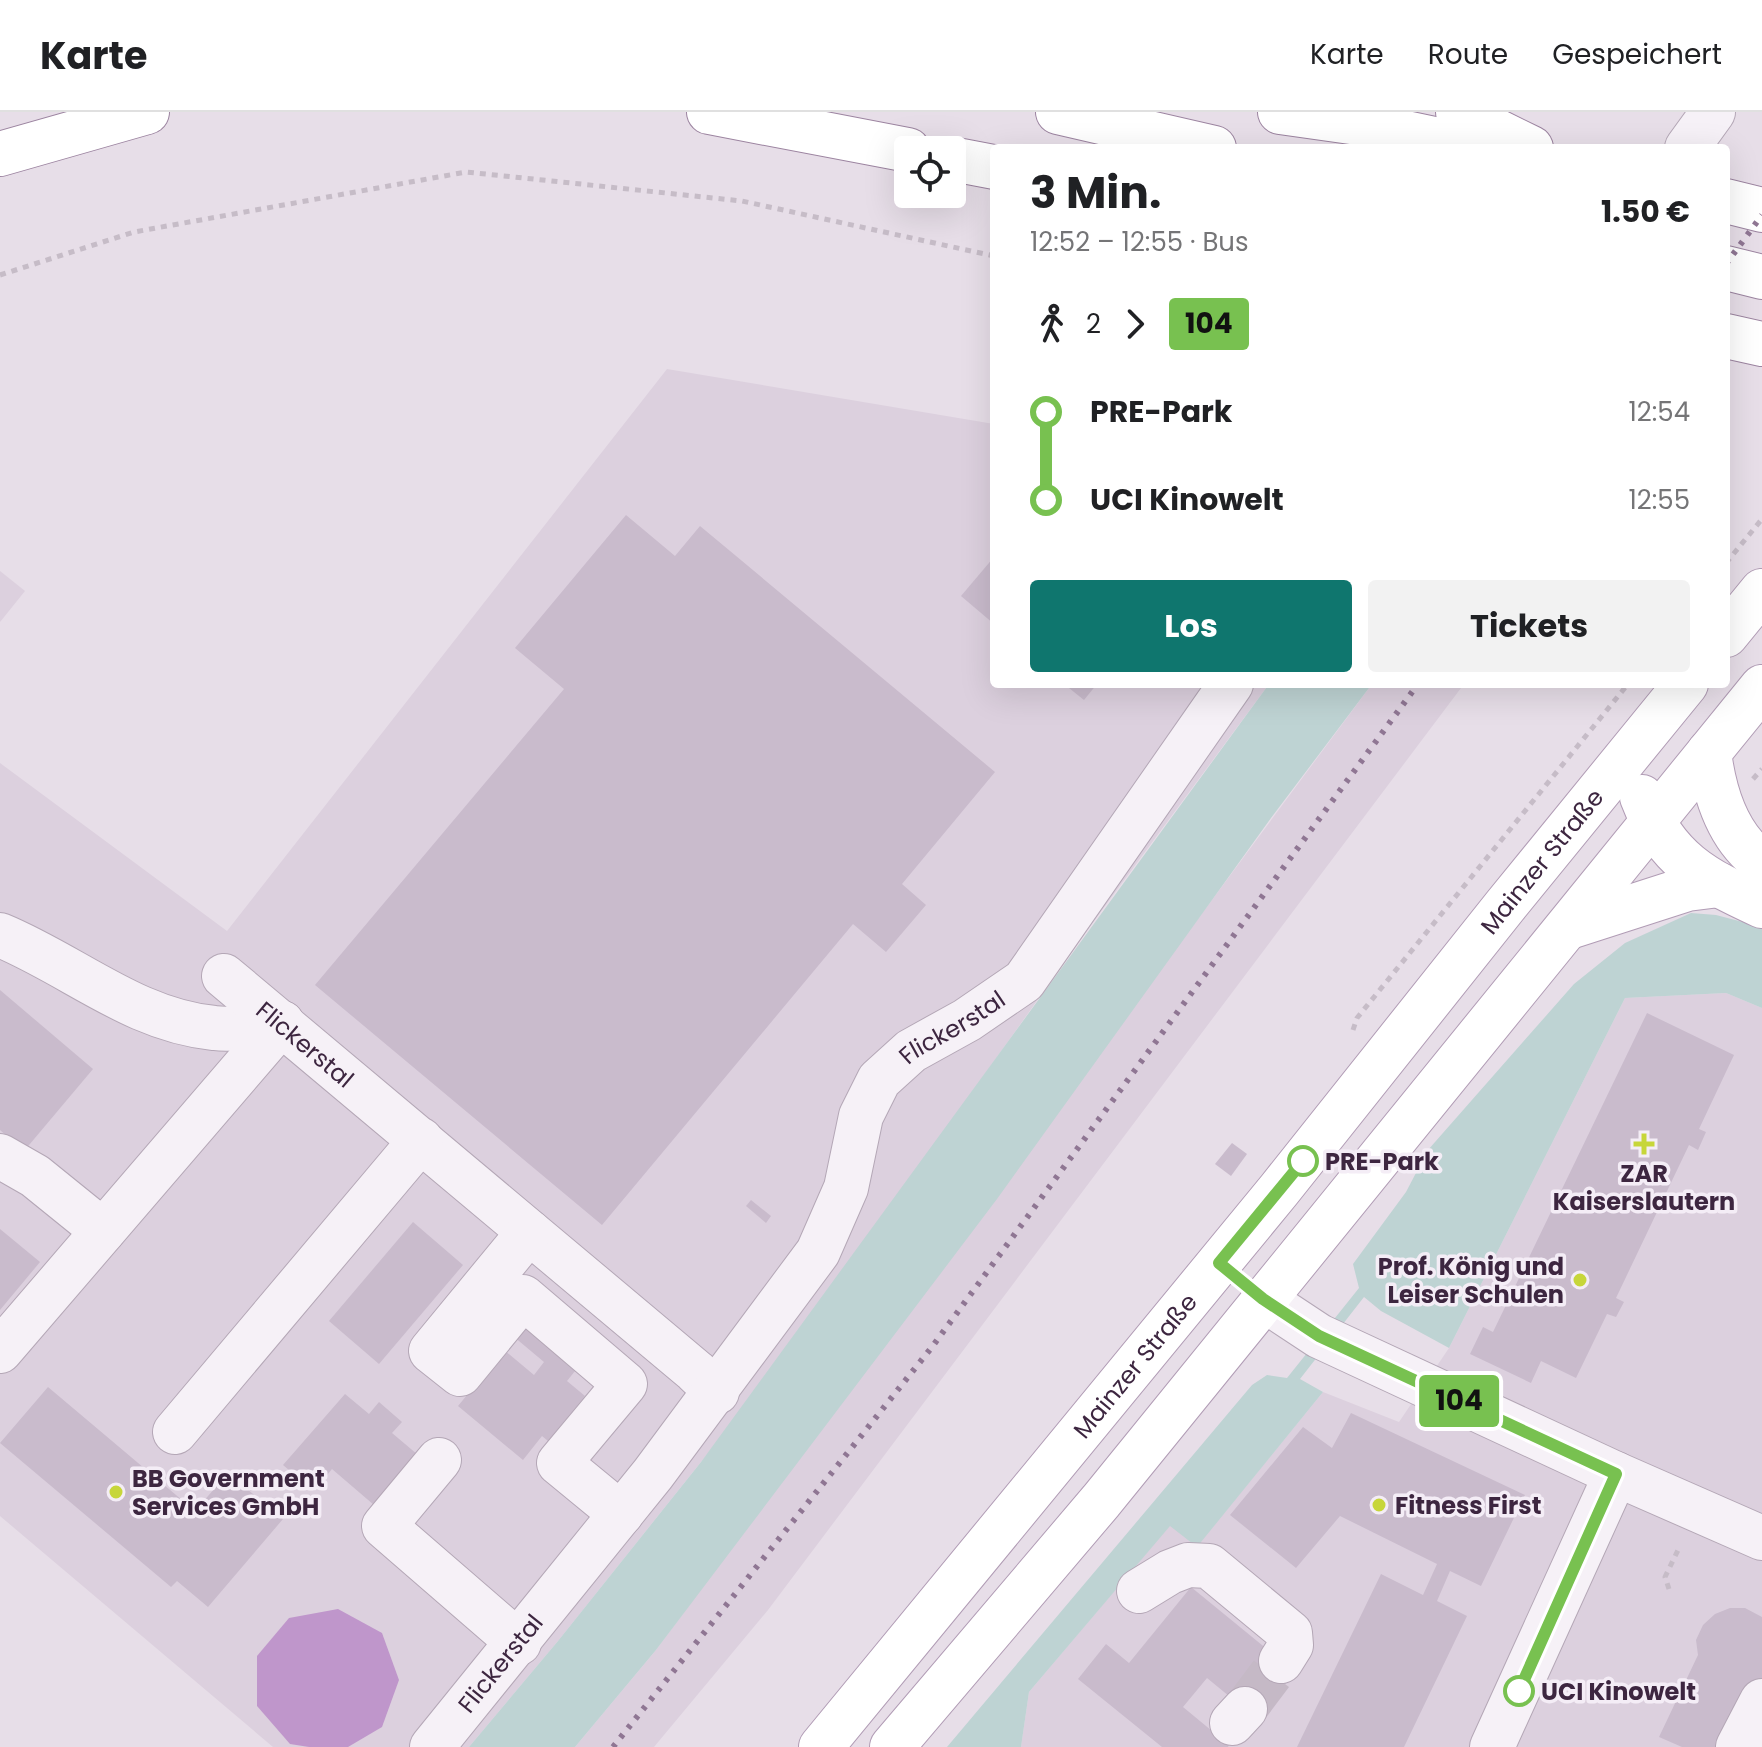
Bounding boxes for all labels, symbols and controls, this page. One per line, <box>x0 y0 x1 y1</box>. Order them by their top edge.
text: Karte <box>40 29 147 82</box>
text: Karte <box>1310 35 1384 74</box>
text: Route <box>1428 35 1508 74</box>
text: Gespeichert <box>1552 35 1722 74</box>
map controls <box>894 136 966 208</box>
button: locate <box>894 136 966 208</box>
text: 3 Min. <box>1030 162 1161 223</box>
text: 1.50 € <box>1601 190 1690 233</box>
text: 12:52 – 12:55 · Bus <box>1030 224 1249 260</box>
icon: walk <box>1030 302 1074 346</box>
icon: forward <box>1113 302 1157 346</box>
text: 104 <box>1185 304 1233 343</box>
text: 2 <box>1086 306 1101 342</box>
text: PRE-Park <box>1090 390 1232 433</box>
text: 12:54 <box>1629 394 1690 430</box>
text: UCI Kinowelt <box>1090 478 1284 521</box>
text: 12:55 <box>1629 482 1690 518</box>
button: Los <box>1030 580 1352 672</box>
button: Tickets <box>1368 580 1690 672</box>
street label: Mainzer Straße <box>1473 781 1611 941</box>
street label: Flickerstal <box>891 982 1011 1071</box>
street label: Flickerstal <box>249 994 361 1095</box>
marker: ZAR Kaiserslautern <box>1633 1133 1655 1155</box>
place label: PRE-Park <box>1325 1145 1439 1178</box>
marker: PRE-Park <box>1288 1146 1318 1176</box>
place label: ZAR Kaiserslautern <box>1553 1157 1735 1218</box>
place label: Prof. König und Leiser Schulen <box>1378 1250 1564 1311</box>
marker: Prof. König und Leiser Schulen <box>1571 1271 1589 1289</box>
street label: Mainzer Straße <box>1065 1286 1204 1445</box>
line badge: 104 <box>1413 1375 1505 1427</box>
text: 104 <box>1435 1381 1483 1420</box>
place label: BB Government Services GmbH <box>132 1462 325 1523</box>
marker: BB Government Services GmbH <box>107 1483 125 1501</box>
place label: Fitness First <box>1395 1489 1541 1522</box>
marker: Fitness First <box>1370 1496 1388 1514</box>
street label: Flickerstal <box>450 1607 550 1719</box>
place label: UCI Kinowelt <box>1541 1675 1696 1708</box>
marker: UCI Kinowelt <box>1504 1676 1534 1706</box>

